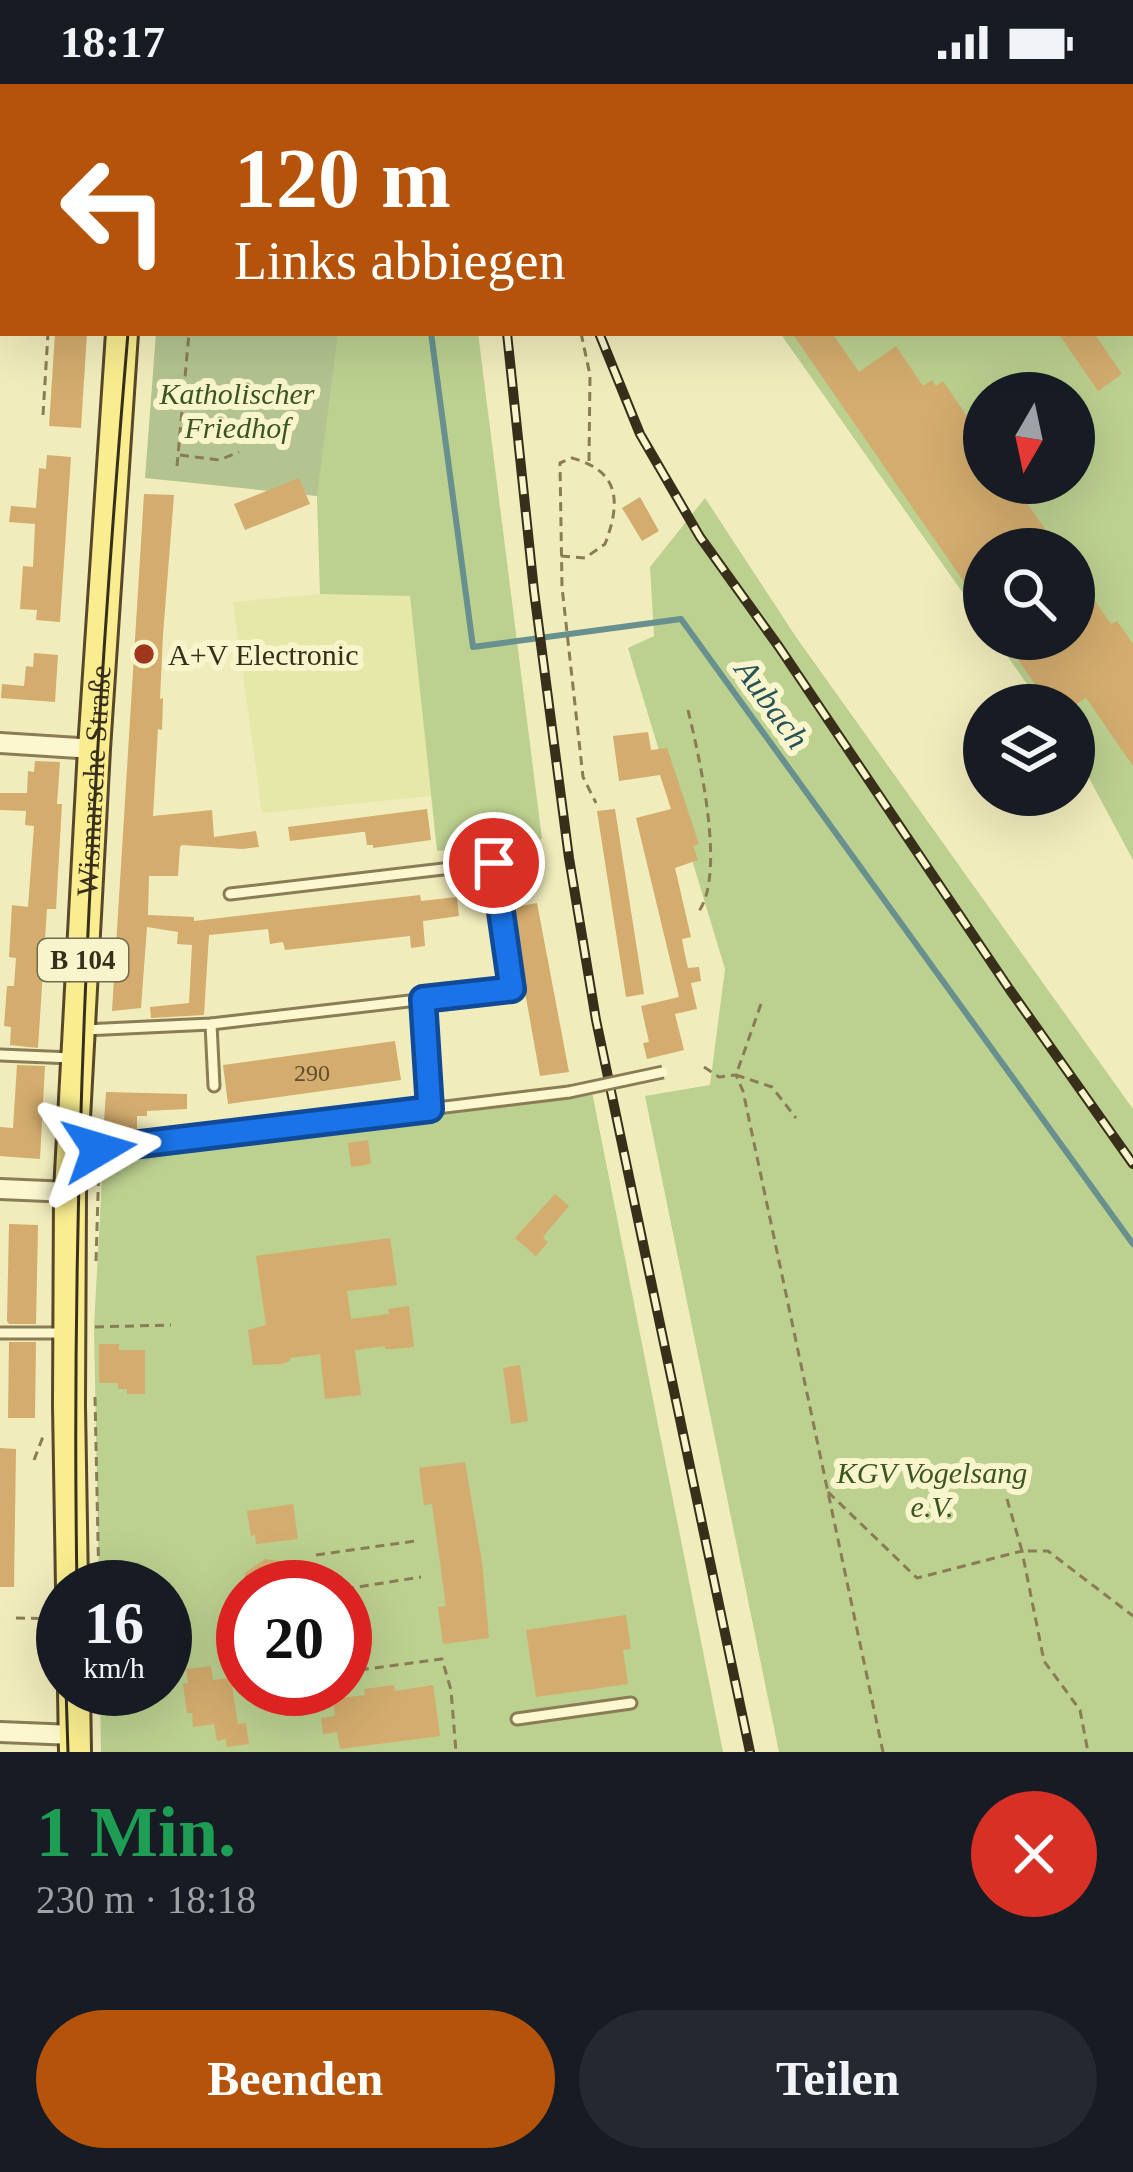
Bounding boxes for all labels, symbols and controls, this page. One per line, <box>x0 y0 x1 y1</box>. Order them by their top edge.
text: 18:17 <box>60 17 165 67</box>
icon: left <box>36 132 192 288</box>
text: 120 m <box>234 132 451 225</box>
text: Links abbiegen <box>234 231 565 291</box>
north arrow <box>963 372 1095 504</box>
map controls <box>963 372 1095 816</box>
park label: Katholischer Friedhof <box>159 377 315 444</box>
button: search <box>963 528 1095 660</box>
place label: A+V Electronic <box>168 638 358 671</box>
marker: A+V Electronic <box>131 641 157 667</box>
water label: Aubach <box>727 651 816 755</box>
street label: Wismarsche Straße <box>70 664 116 897</box>
button: layers <box>963 684 1095 816</box>
pin <box>443 812 545 914</box>
icon: arrive <box>461 830 527 896</box>
road number: B 104 <box>38 939 128 981</box>
house number: 290 <box>294 1060 330 1086</box>
position arrow <box>36 1086 162 1212</box>
park label: KGV Vogelsang e.V. <box>836 1456 1027 1523</box>
speed limit sign: 20 <box>216 1560 372 1716</box>
text: 16 <box>84 1590 144 1656</box>
text: km/h <box>83 1651 145 1684</box>
button: close <box>971 1791 1097 1917</box>
text: 1 Min. <box>36 1792 236 1872</box>
text: 230 m · 18:18 <box>36 1878 256 1921</box>
button: Beenden <box>36 2010 555 2148</box>
button: Teilen <box>579 2010 1097 2148</box>

